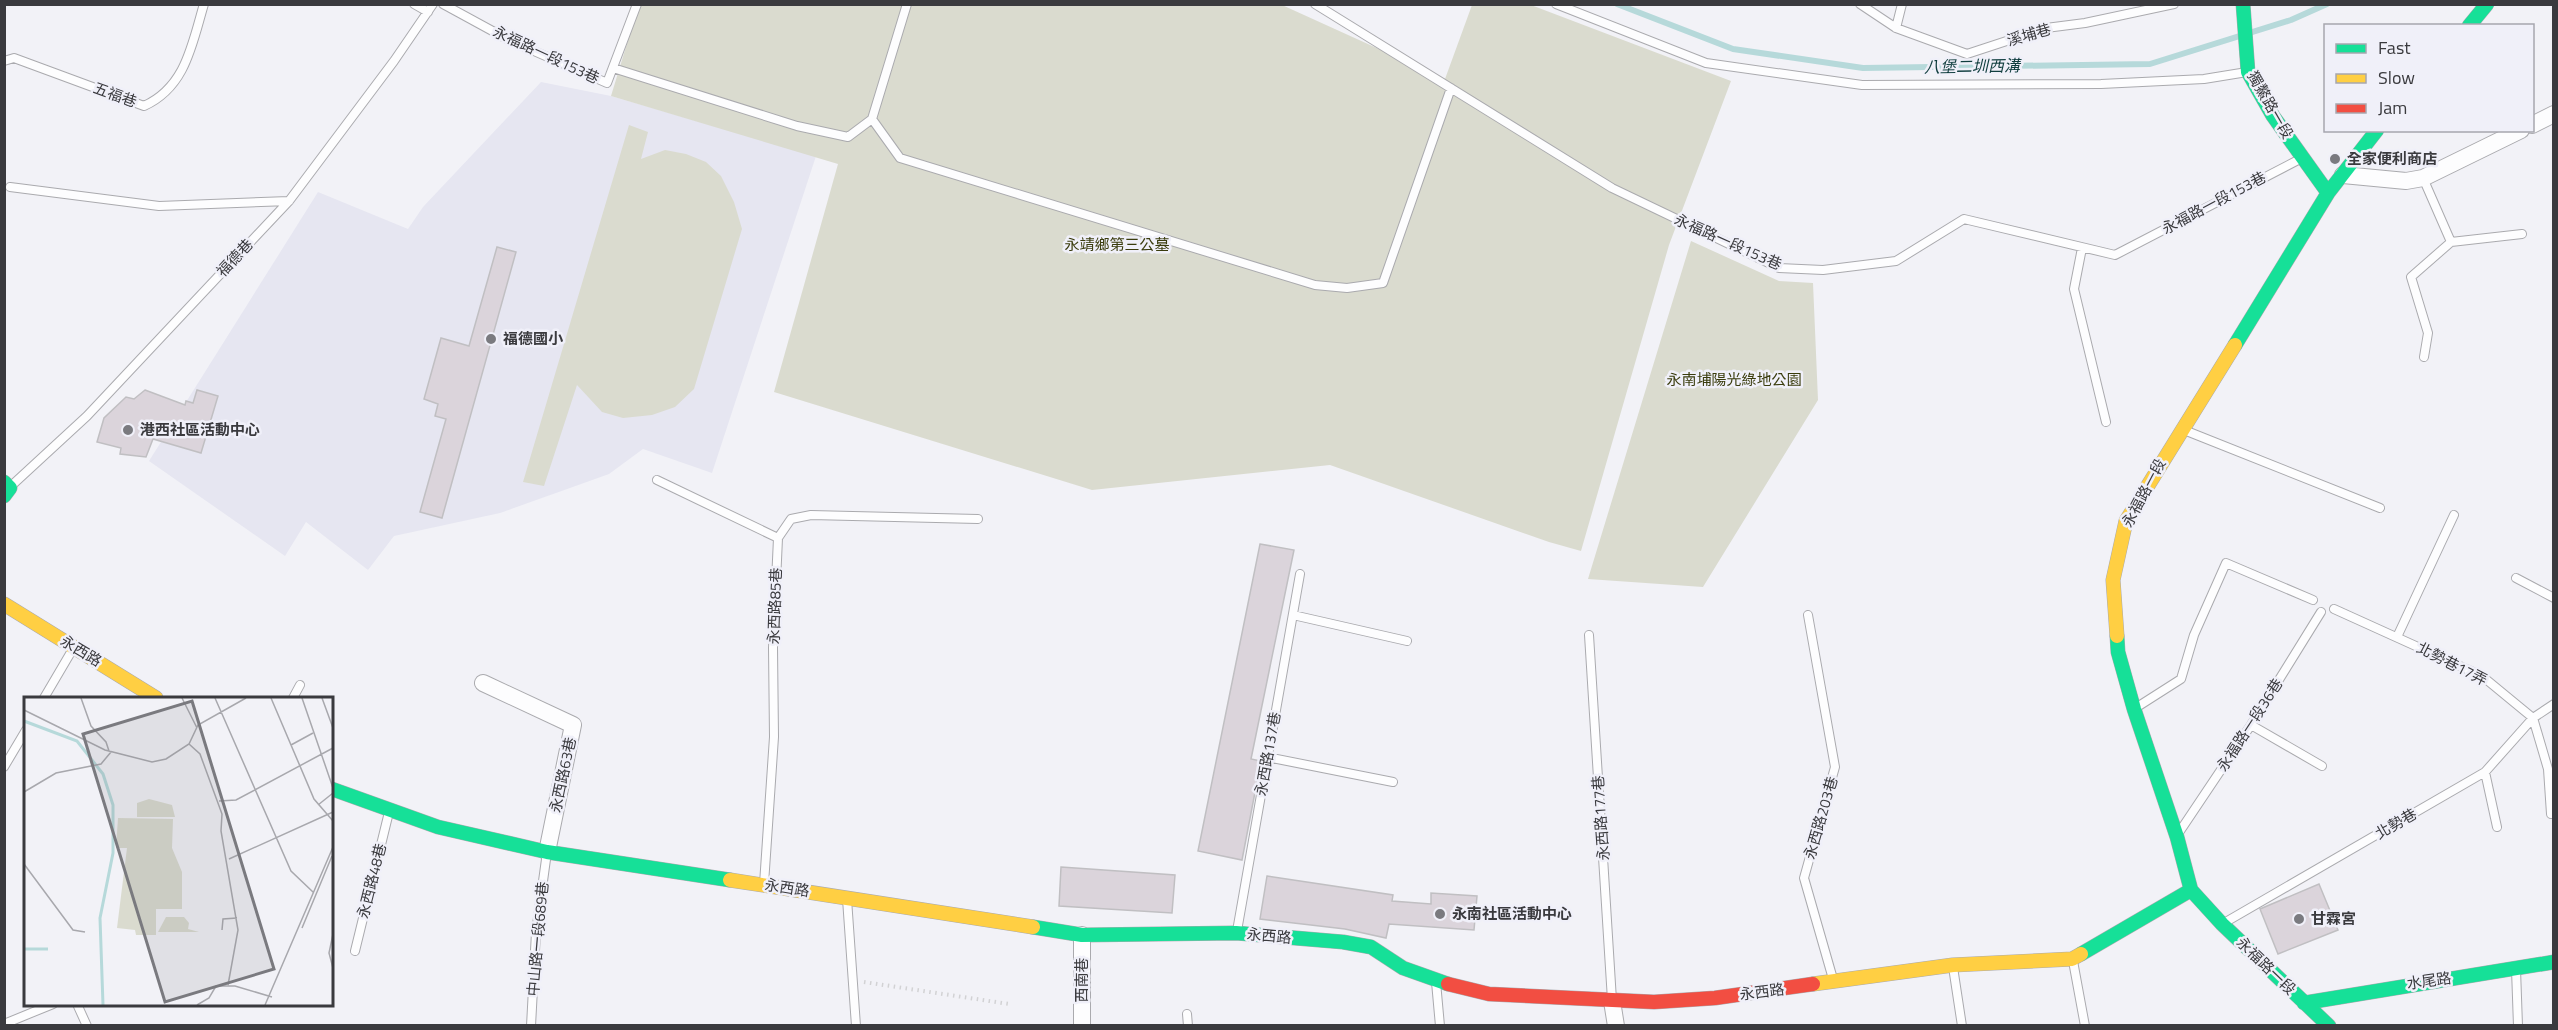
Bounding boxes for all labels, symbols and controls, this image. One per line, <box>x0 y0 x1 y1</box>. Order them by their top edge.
street label: 溪埔巷 <box>2004 17 2054 52</box>
street label: 永福路一段153巷 <box>489 20 603 89</box>
legend <box>2324 24 2534 132</box>
text: Fast <box>2378 34 2411 61</box>
water label: 八堡二圳西溝 <box>1924 53 2022 79</box>
text: Slow <box>2378 64 2415 91</box>
street label: 獨鰲路一段 <box>2242 67 2299 143</box>
street label: 五福巷 <box>90 76 140 113</box>
text: Jam <box>2378 94 2407 121</box>
place label: 全家便利商店 <box>2347 147 2437 170</box>
marker: 全家便利商店 <box>2328 152 2342 166</box>
street label: 永福路一段153巷 <box>2158 165 2270 240</box>
street label: 永福路一段153巷 <box>1671 208 1786 275</box>
street label: 福德巷 <box>211 233 258 282</box>
park label: 永靖鄉第三公墓 <box>1064 233 1170 256</box>
place label: 福德國小 <box>503 327 564 350</box>
marker: 福德國小 <box>484 332 498 346</box>
park label: 永南埔陽光綠地公園 <box>1666 368 1802 391</box>
place label: 港西社區活動中心 <box>140 418 260 441</box>
marker: 港西社區活動中心 <box>121 423 135 437</box>
street label: 永福路一段 <box>2116 454 2171 531</box>
street label: 永西路85巷 <box>762 567 787 645</box>
street label: 永西路 <box>56 629 106 672</box>
street label: 北勢巷17弄 <box>2413 636 2492 691</box>
street label: 永福路一段36巷 <box>2211 674 2288 776</box>
inset map <box>24 697 333 1006</box>
street label: 永西路137巷 <box>1249 710 1286 798</box>
street label: 永西路63巷 <box>543 735 582 815</box>
street label: 永西路203巷 <box>1798 774 1843 862</box>
street label: 永西路177巷 <box>1586 775 1615 861</box>
street label: 北勢巷 <box>2371 802 2421 845</box>
street label: 永西路48巷 <box>351 841 392 921</box>
street label: 永西路 <box>763 873 811 902</box>
street label: 中山路一段689巷 <box>521 881 554 997</box>
place label: 永南社區活動中心 <box>1452 902 1572 925</box>
marker: 永南社區活動中心 <box>1433 907 1447 921</box>
place label: 甘霖宮 <box>2311 907 2356 930</box>
marker: 甘霖宮 <box>2292 912 2306 926</box>
street label: 永西路 <box>1246 922 1292 949</box>
street label: 永福路一段 <box>2231 931 2301 1000</box>
street label: 西南巷 <box>1070 957 1093 1003</box>
street label: 水尾路 <box>2405 966 2453 995</box>
street label: 永西路 <box>1738 977 1786 1006</box>

